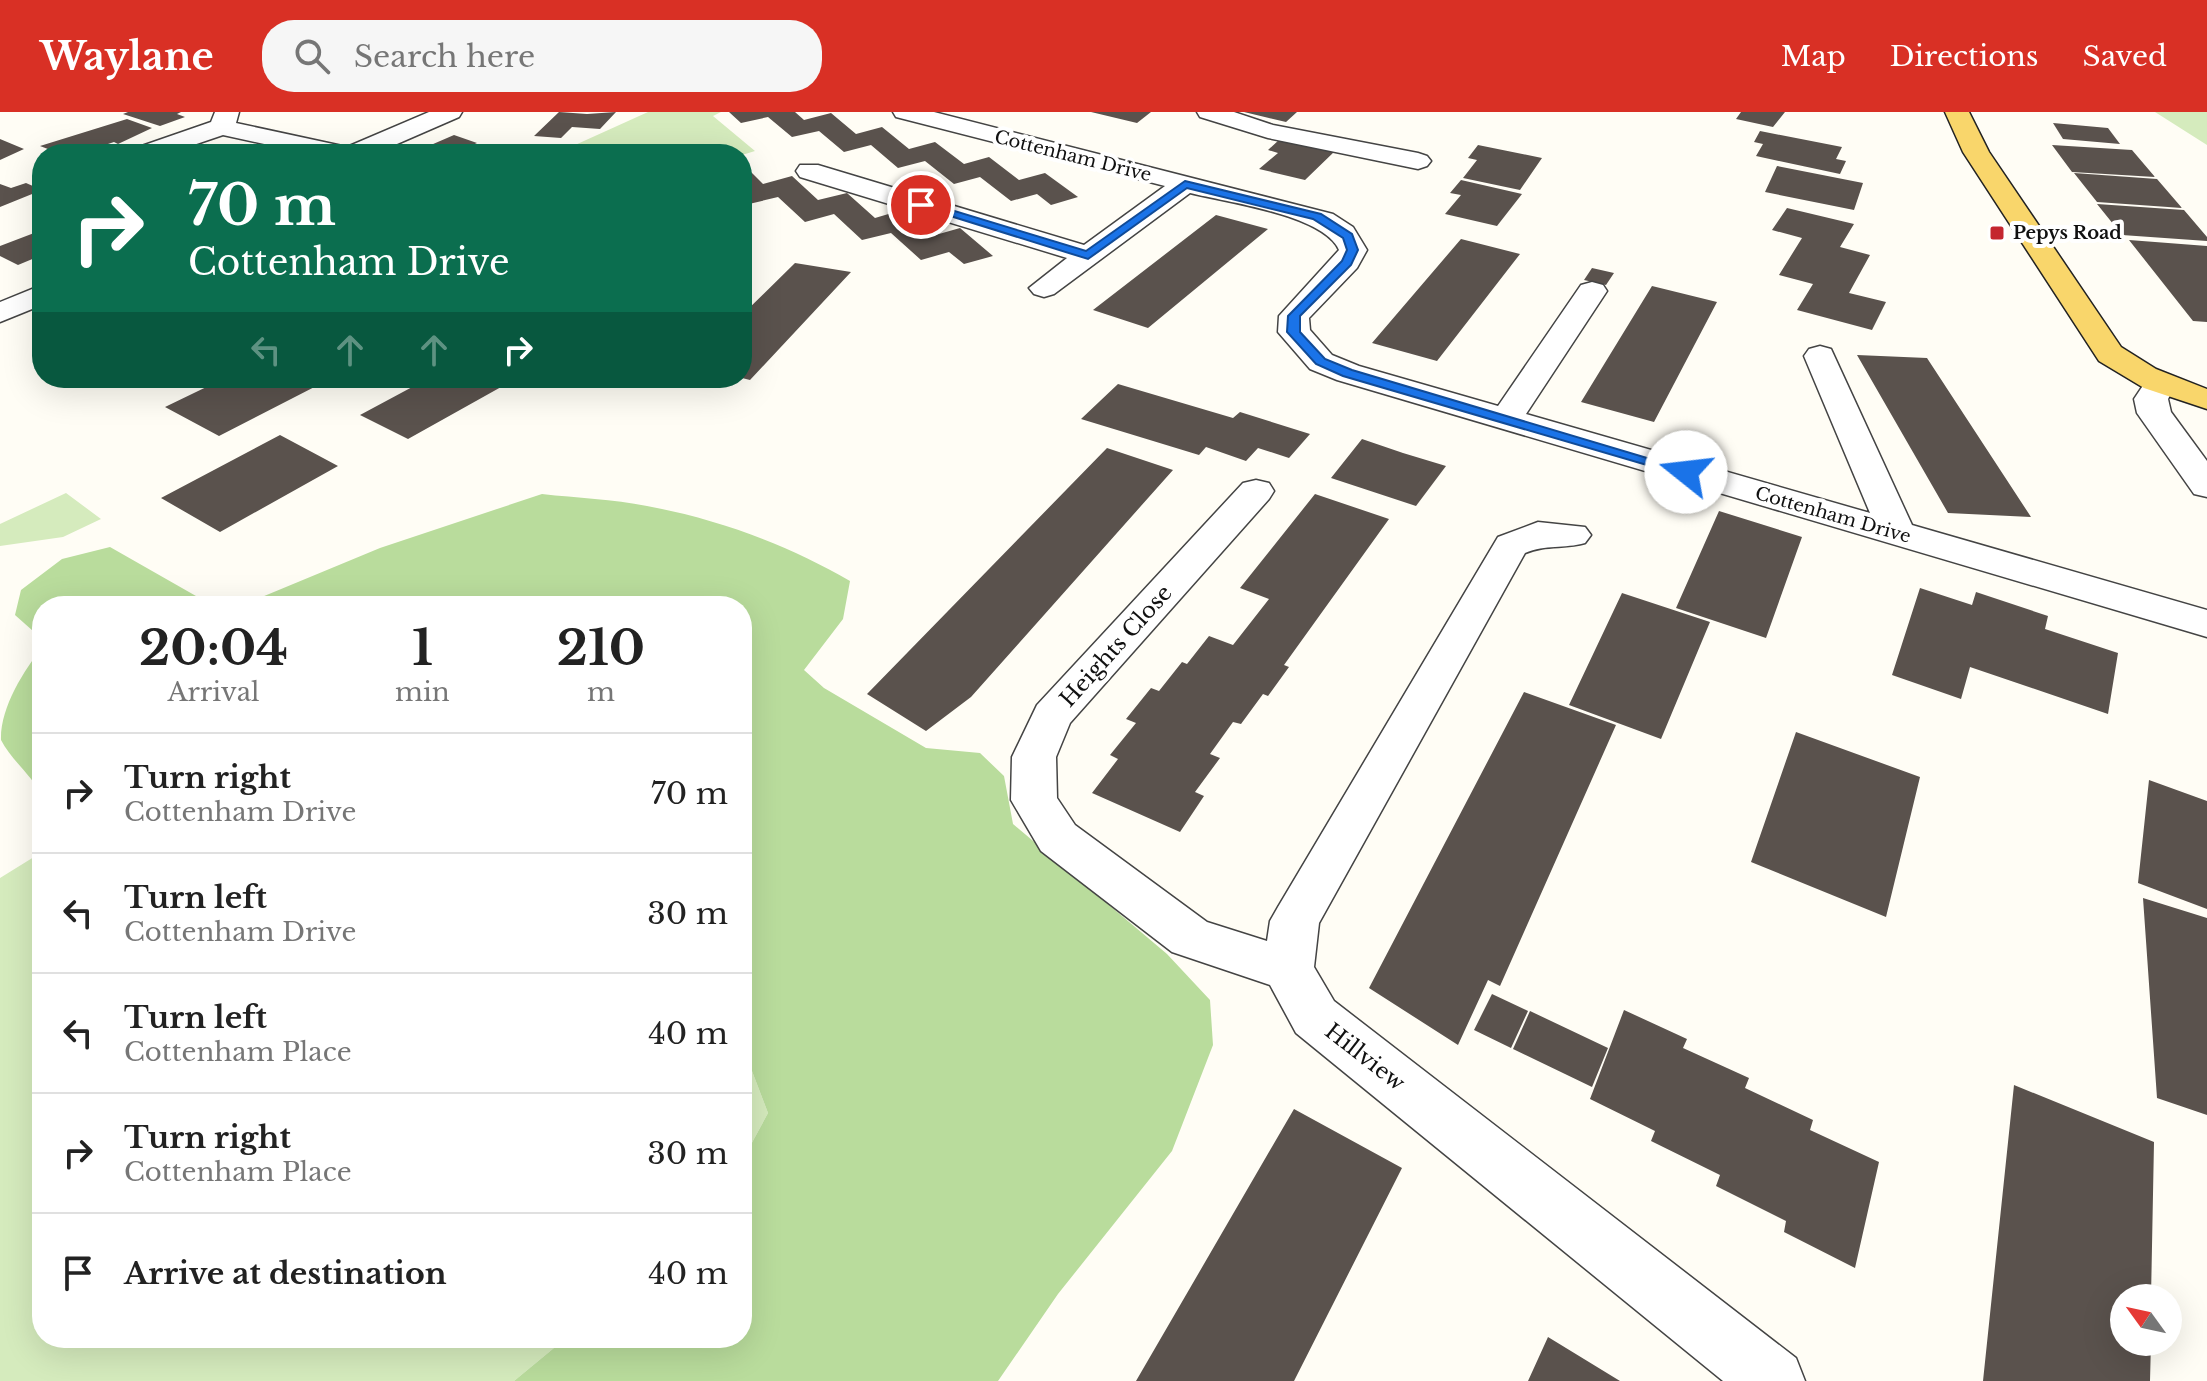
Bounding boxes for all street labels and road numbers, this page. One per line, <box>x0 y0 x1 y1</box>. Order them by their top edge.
street label: Cottenham Drive <box>992 126 1154 186</box>
street label: Cottenham Drive <box>1753 482 1913 548</box>
street label: Heights Close <box>1054 580 1178 712</box>
street label: Hillview <box>1320 1017 1411 1097</box>

